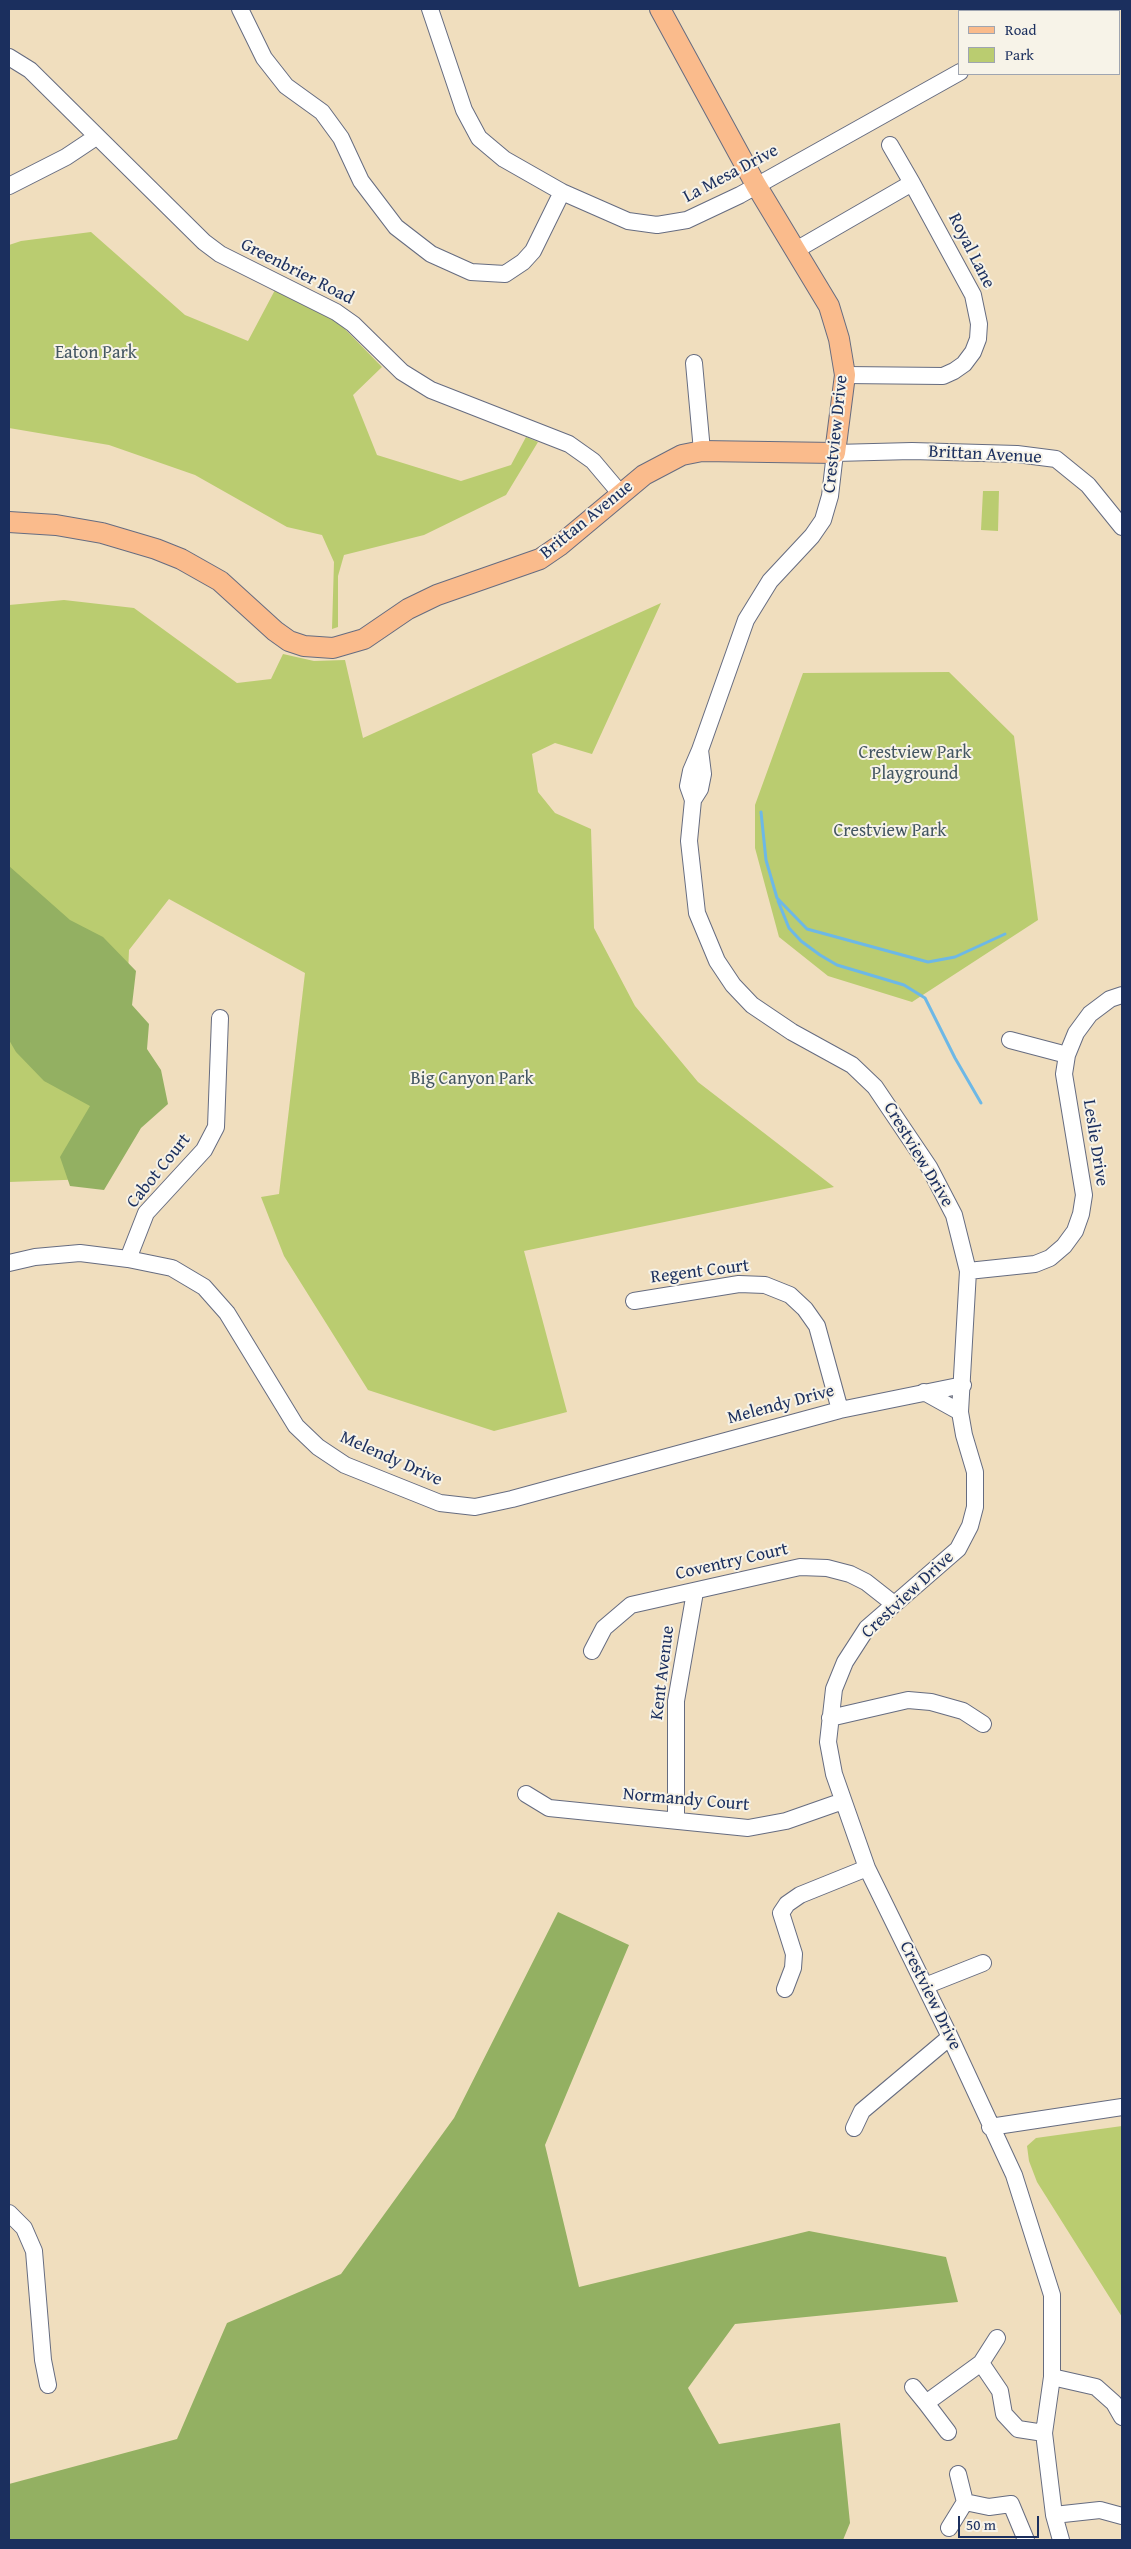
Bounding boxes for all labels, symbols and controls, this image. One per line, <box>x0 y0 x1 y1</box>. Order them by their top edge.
legend <box>958 10 1121 75</box>
text: Road <box>1005 19 1036 40</box>
text: Park <box>1005 44 1034 65</box>
street label: La Mesa Drive <box>680 140 782 208</box>
street label: Royal Lane <box>943 210 999 292</box>
street label: Greenbrier Road <box>237 234 357 310</box>
park label: Eaton Park <box>55 342 137 364</box>
street label: Crestview Drive <box>819 374 853 494</box>
street label: Brittan Avenue <box>928 441 1042 469</box>
street label: Brittan Avenue <box>536 476 638 564</box>
park label: Crestview Park Playground <box>859 742 971 784</box>
park label: Crestview Park <box>834 820 946 842</box>
park label: Big Canyon Park <box>410 1068 534 1090</box>
street label: Leslie Drive <box>1078 1098 1112 1188</box>
street label: Crestview Drive <box>878 1099 958 1211</box>
street label: Cabot Court <box>122 1129 196 1213</box>
street label: Regent Court <box>649 1255 751 1289</box>
street label: Melendy Drive <box>725 1380 837 1430</box>
street label: Melendy Drive <box>336 1427 446 1491</box>
street label: Coventry Court <box>674 1539 790 1585</box>
street label: Crestview Drive <box>857 1547 959 1643</box>
street label: Kent Avenue <box>647 1625 679 1721</box>
street label: Normandy Court <box>622 1784 750 1816</box>
street label: Crestview Drive <box>894 1938 966 2054</box>
scale bar <box>961 2506 1042 2538</box>
text: 50 m <box>966 2514 996 2535</box>

